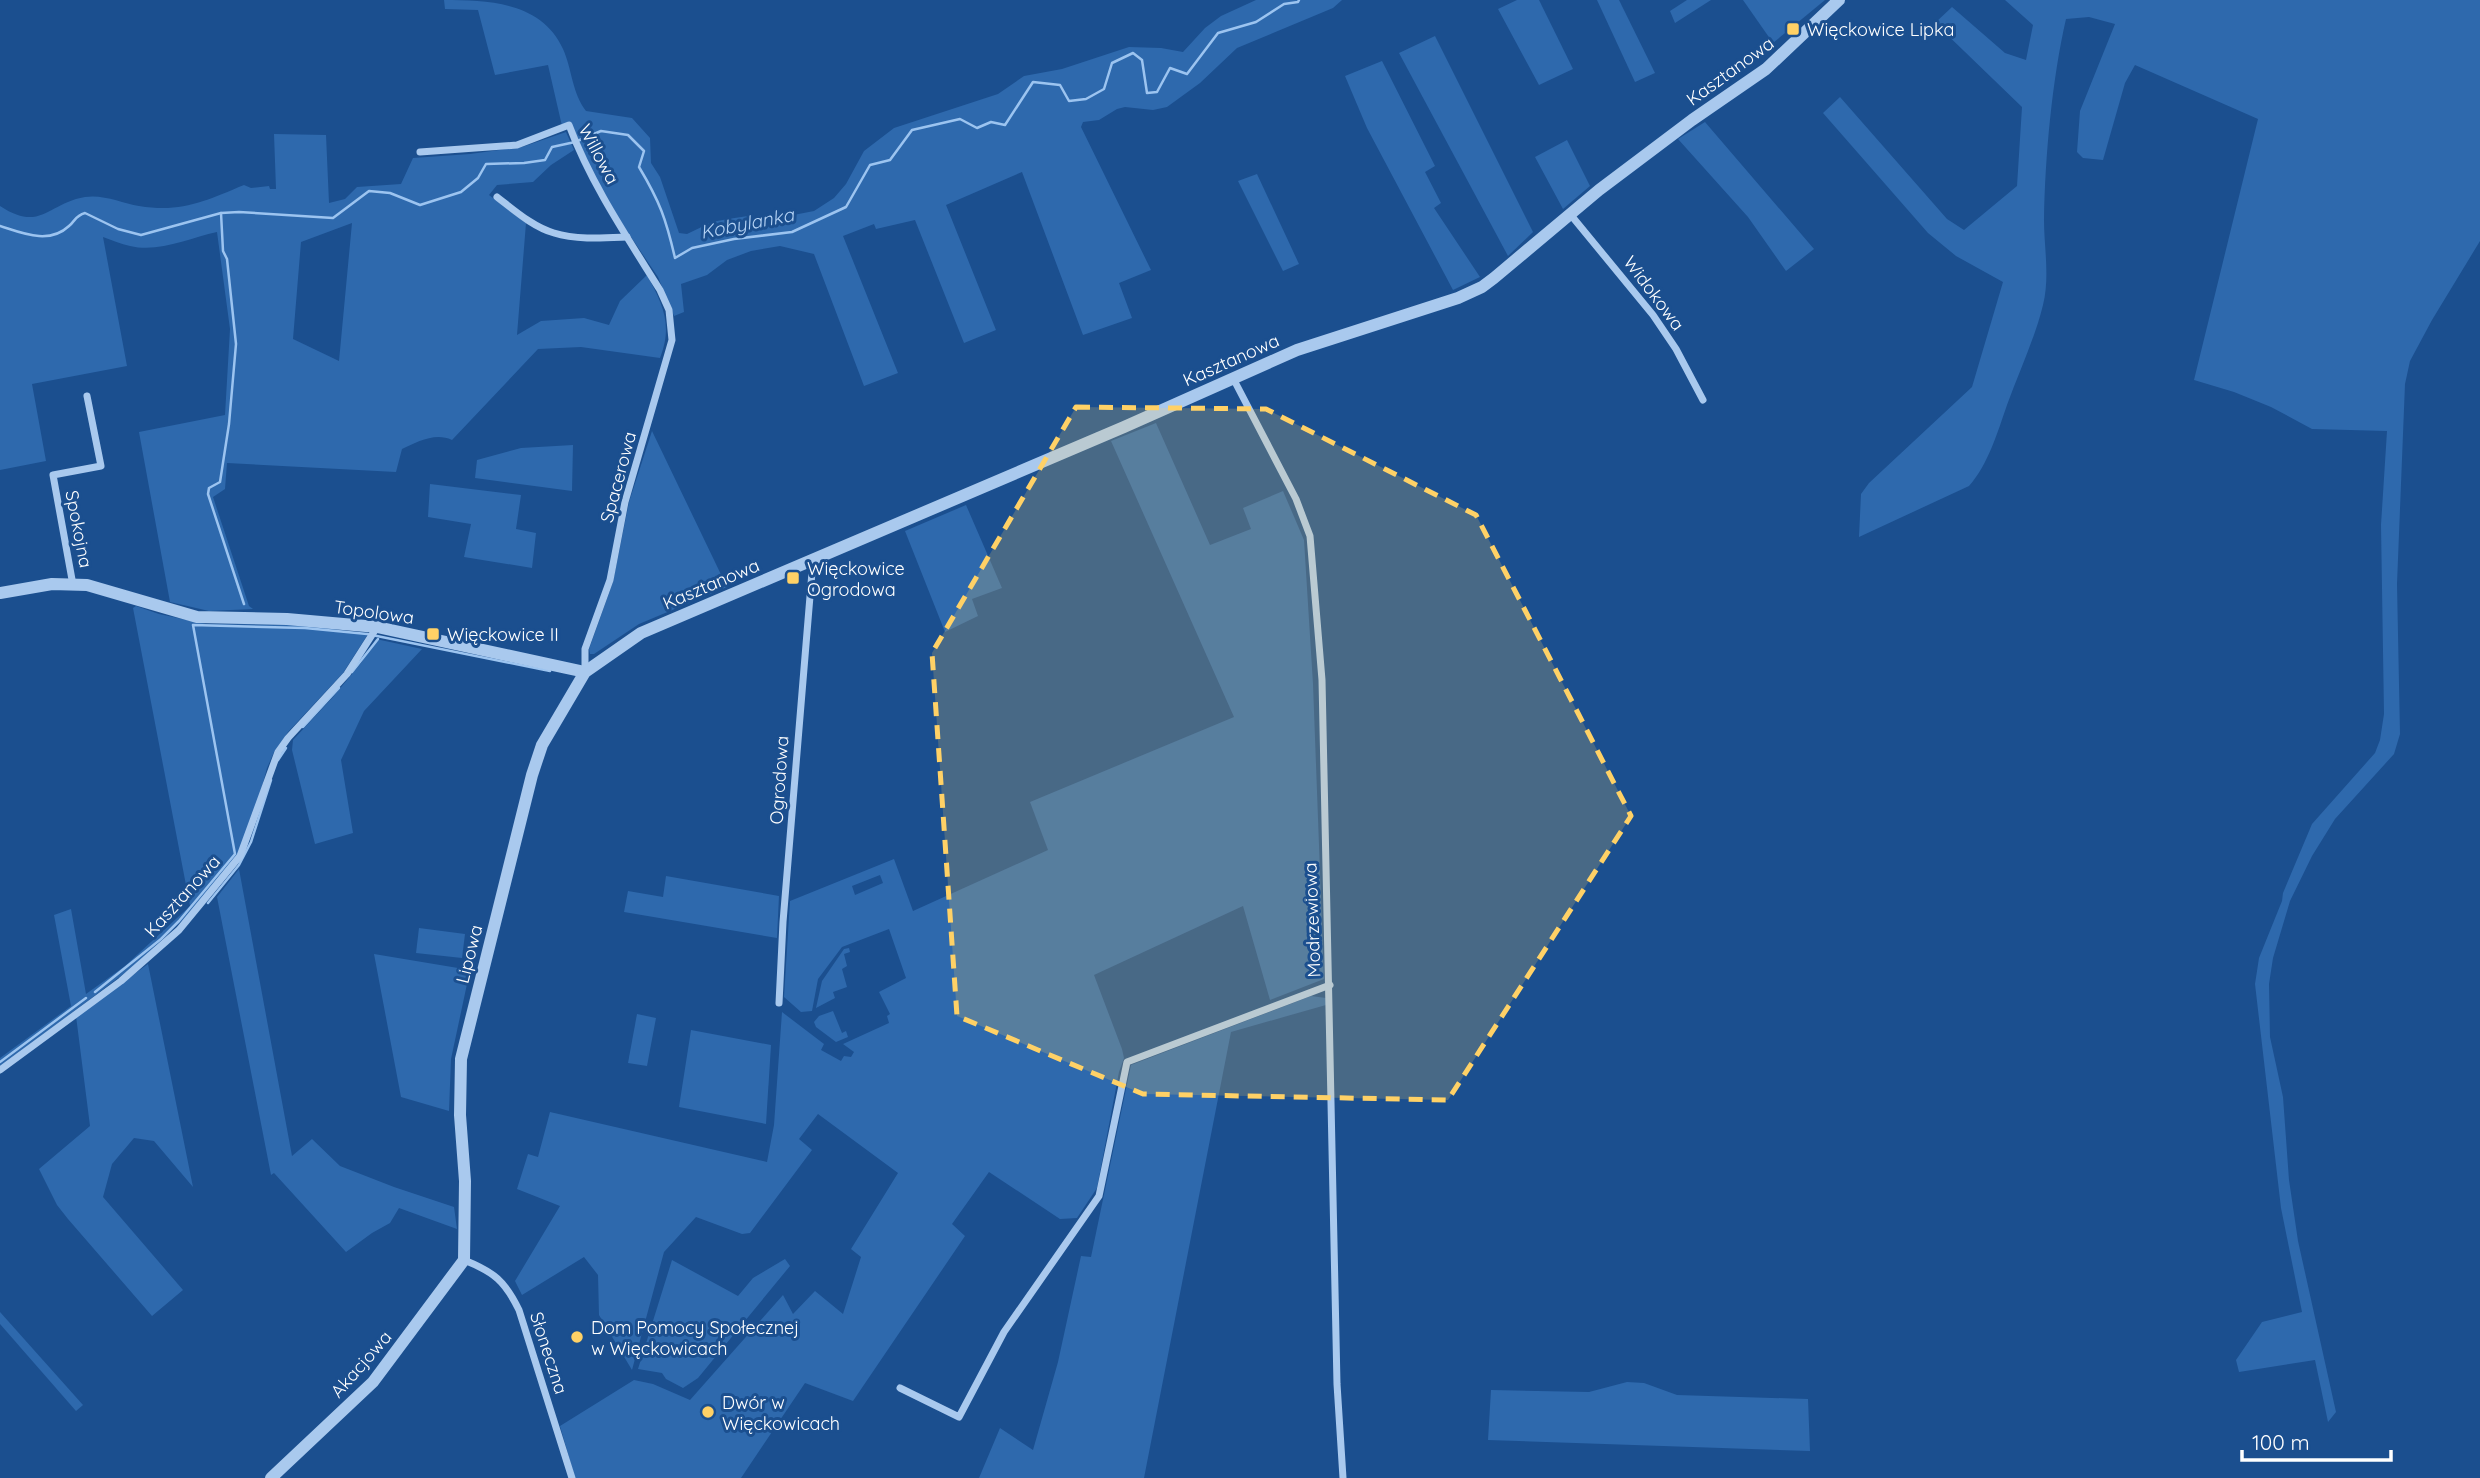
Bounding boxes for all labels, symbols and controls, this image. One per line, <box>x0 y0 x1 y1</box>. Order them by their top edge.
place label: Więckowice Lipka <box>1807 18 1954 41</box>
marker: Więckowice Lipka <box>1785 21 1801 37</box>
street label: Kasztanowa <box>1682 31 1778 111</box>
street label: Willowa <box>574 120 624 188</box>
water label: Kobylanka <box>698 202 797 244</box>
street label: Widokowa <box>1618 251 1690 335</box>
street label: Kasztanowa <box>1179 329 1283 391</box>
street label: Spacerowa <box>595 429 641 525</box>
street label: Spokojna <box>60 488 98 570</box>
street label: Kasztanowa <box>659 553 763 615</box>
place label: Więckowice Ogrodowa <box>807 557 905 601</box>
marker: Więckowice Ogrodowa <box>785 570 801 586</box>
street label: Topolowa <box>332 595 416 629</box>
place label: Więckowice II <box>447 623 559 646</box>
marker: Więckowice II <box>425 626 441 642</box>
street label: Ogrodowa <box>764 735 794 825</box>
street label: Kasztanowa <box>139 850 225 942</box>
street label: Modrzewiowa <box>1299 862 1325 978</box>
street label: Lipowa <box>451 922 487 986</box>
street label: Słoneczna <box>525 1309 573 1397</box>
place label: Dom Pomocy Społecznej w Więckowicach <box>591 1316 799 1360</box>
street label: Akacjowa <box>326 1326 396 1402</box>
marker: Dom Pomocy Społecznej w Więckowicach <box>569 1329 585 1345</box>
place label: Dwór w Więckowicach <box>722 1391 840 1435</box>
marker: Dwór w Więckowicach <box>700 1404 716 1420</box>
scale bar <box>2242 1418 2391 1462</box>
text: 100 m <box>2252 1429 2310 1455</box>

